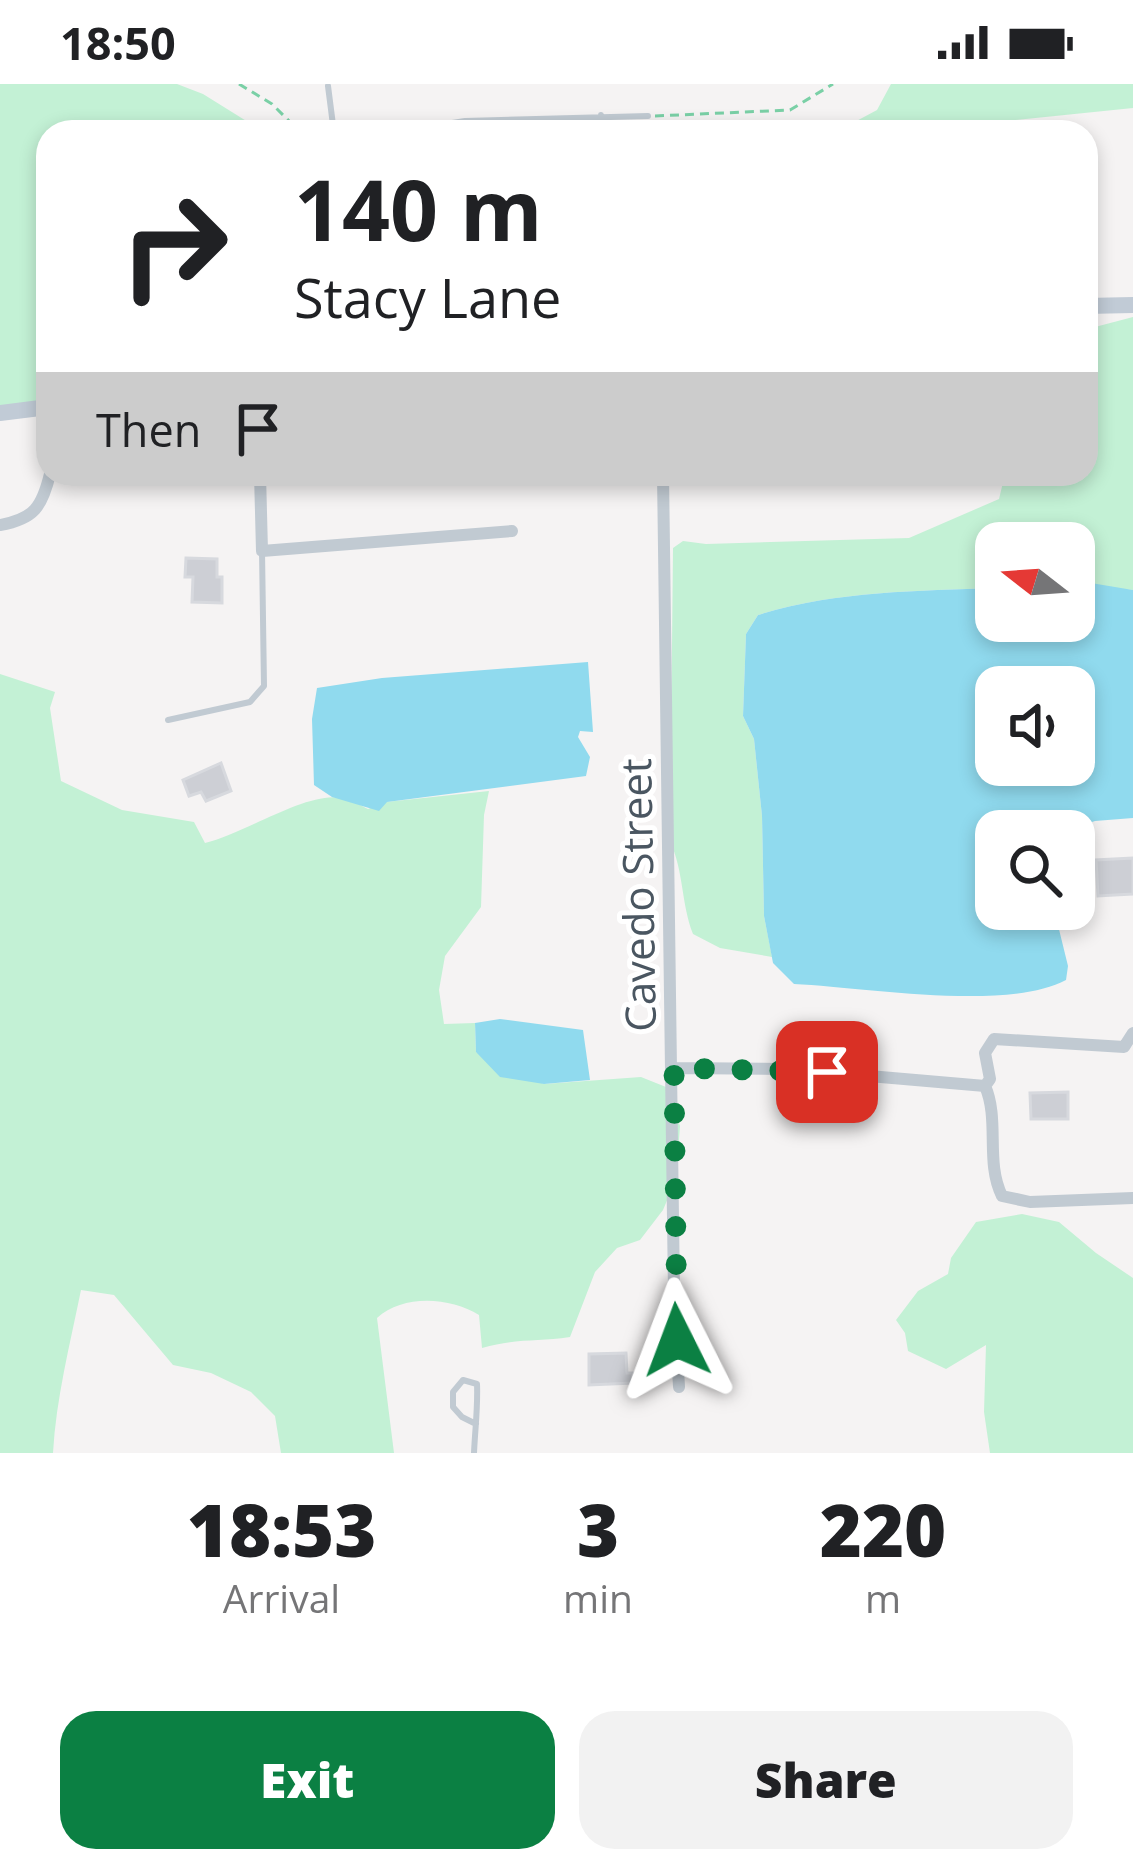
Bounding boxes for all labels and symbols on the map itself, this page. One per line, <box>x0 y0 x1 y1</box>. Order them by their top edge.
north arrow <box>975 522 1095 642</box>
street label: Cavedo Street <box>606 758 668 1032</box>
pin <box>776 1021 878 1123</box>
position arrow <box>614 1277 740 1403</box>

